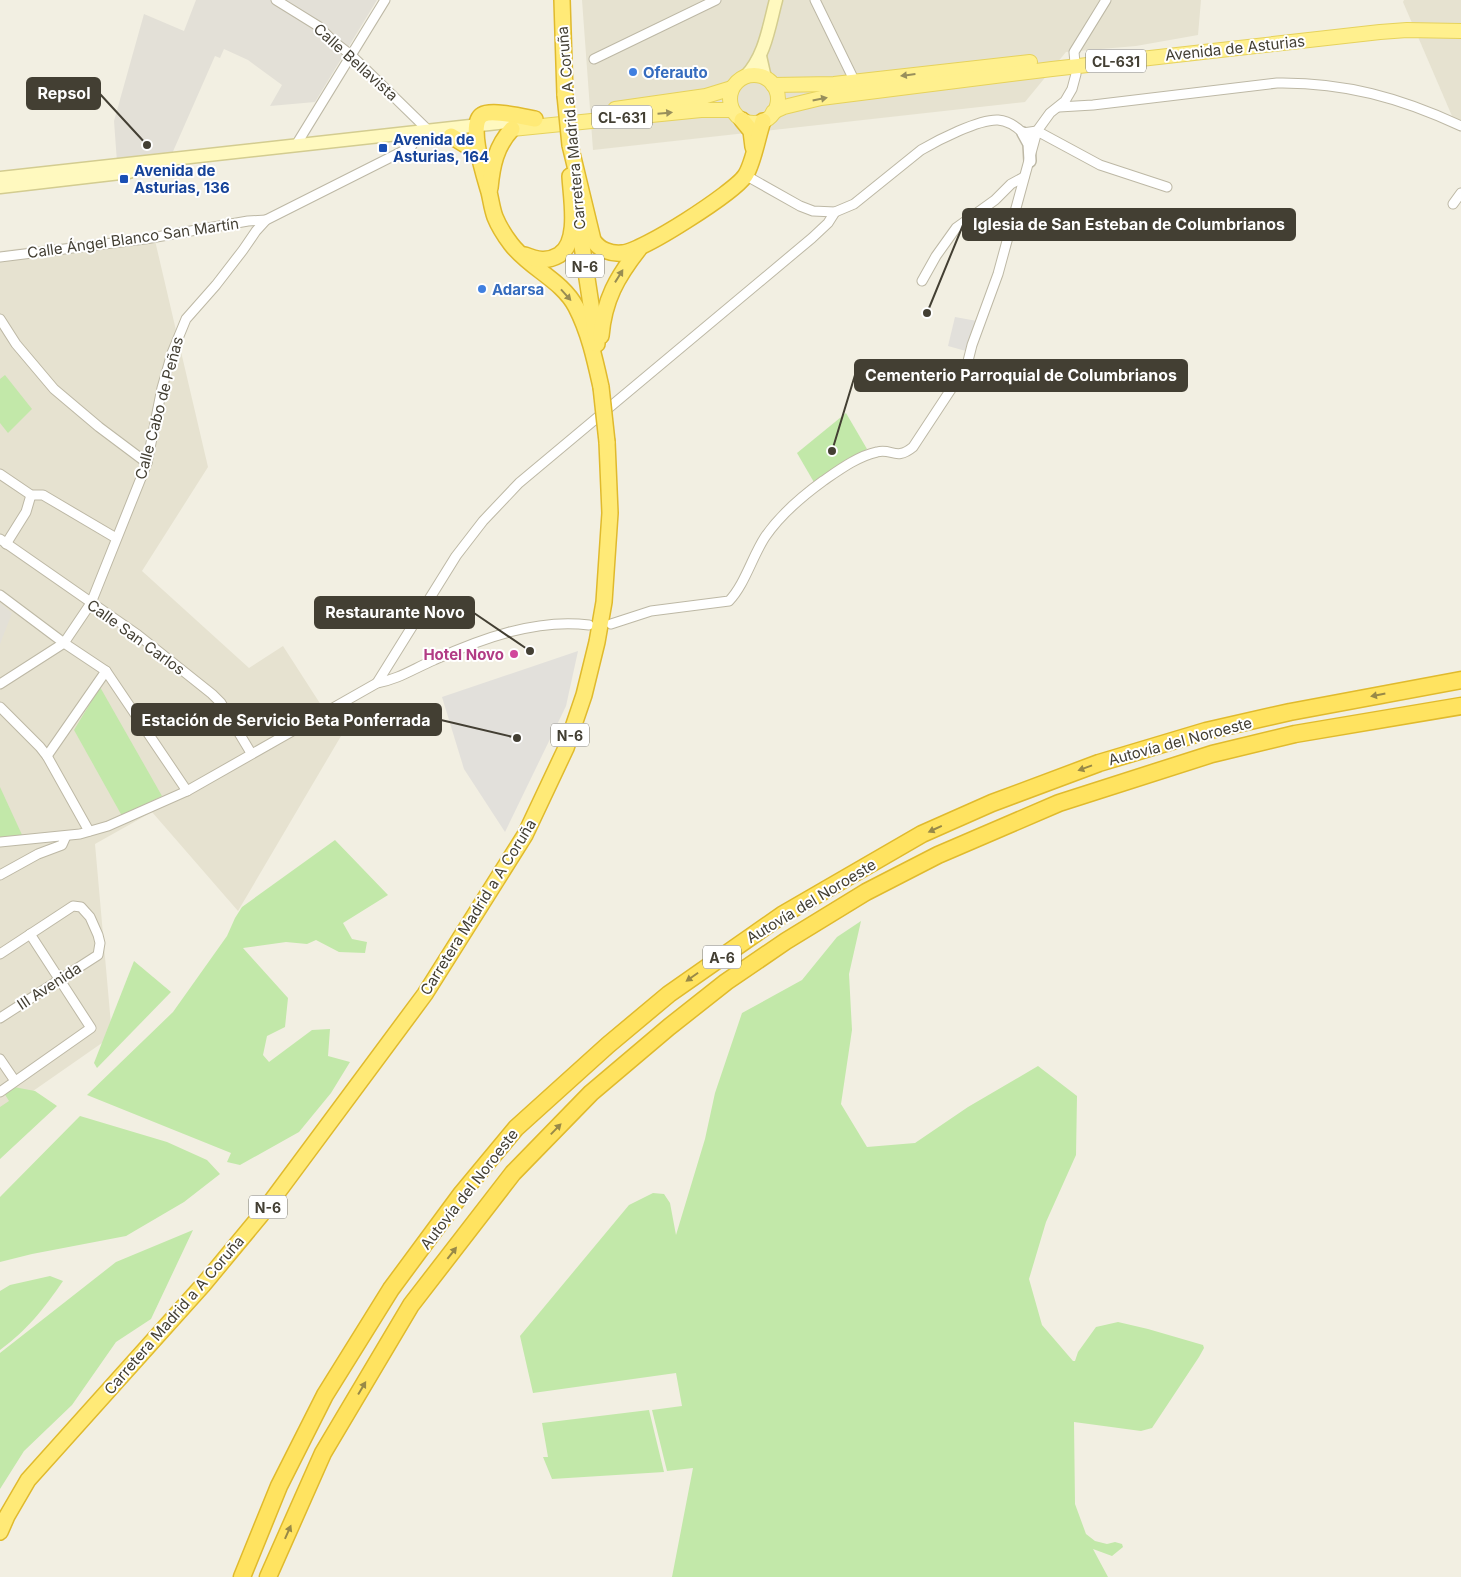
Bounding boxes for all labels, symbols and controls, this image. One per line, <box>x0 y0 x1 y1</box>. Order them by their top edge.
street label: Calle Bellavista <box>310 19 402 105</box>
street label: Carretera Madrid a A Coruña <box>553 25 589 231</box>
street label: Avenida de Asturias <box>1164 31 1306 65</box>
road number: CL-631 <box>1086 49 1146 72</box>
place label: Oferauto <box>643 63 708 82</box>
marker: Oferauto <box>627 66 639 78</box>
one-way arrow <box>899 71 915 79</box>
callout: Repsol <box>27 78 100 109</box>
text: Repsol <box>37 83 91 103</box>
one-way arrow <box>813 94 829 102</box>
road number: CL-631 <box>592 105 652 128</box>
one-way arrow <box>657 109 673 117</box>
place label: Avenida de Asturias, 164 <box>393 130 489 166</box>
marker: Avenida de Asturias, 164 <box>377 142 389 154</box>
place label: Avenida de Asturias, 136 <box>134 161 230 197</box>
marker: Avenida de Asturias, 136 <box>118 173 130 185</box>
callout: Iglesia de San Esteban de Columbrianos <box>963 209 1295 240</box>
street label: Calle Ángel Blanco San Martín <box>26 214 240 262</box>
text: Iglesia de San Esteban de Columbrianos <box>973 214 1285 234</box>
road number: N-6 <box>566 255 604 278</box>
one-way arrow <box>615 269 624 282</box>
place label: Adarsa <box>492 280 544 299</box>
marker: Adarsa <box>476 283 488 295</box>
one-way arrow <box>560 289 572 301</box>
street label: Calle Cabo de Peñas <box>131 334 187 481</box>
callout: Cementerio Parroquial de Columbrianos <box>855 360 1187 391</box>
text: Cementerio Parroquial de Columbrianos <box>865 365 1177 385</box>
street label: Calle San Carlos <box>83 595 189 679</box>
callout: Restaurante Novo <box>315 597 474 628</box>
text: Restaurante Novo <box>325 602 465 622</box>
place label: Hotel Novo <box>423 645 504 664</box>
marker: Hotel Novo <box>508 648 520 660</box>
one-way arrow <box>1370 691 1386 699</box>
callout: Estación de Servicio Beta Ponferrada <box>132 704 441 735</box>
text: Estación de Servicio Beta Ponferrada <box>142 710 430 730</box>
street label: Autovía del Noroeste <box>1106 713 1254 769</box>
road number: N-6 <box>551 724 589 746</box>
one-way arrow <box>1078 765 1093 772</box>
street label: Carretera Madrid a A Coruña <box>416 815 540 999</box>
one-way arrow <box>928 825 942 833</box>
street label: Autovía del Noroeste <box>743 855 879 947</box>
road number: A-6 <box>703 946 741 969</box>
street label: III Avenida <box>13 958 85 1014</box>
one-way arrow <box>685 972 699 982</box>
one-way arrow <box>550 1123 562 1135</box>
street label: Autovía del Noroeste <box>416 1125 522 1253</box>
road number: N-6 <box>249 1196 287 1218</box>
street label: Carretera Madrid a A Coruña <box>100 1232 248 1398</box>
one-way arrow <box>446 1247 457 1260</box>
one-way arrow <box>357 1381 366 1394</box>
one-way arrow <box>284 1525 292 1539</box>

